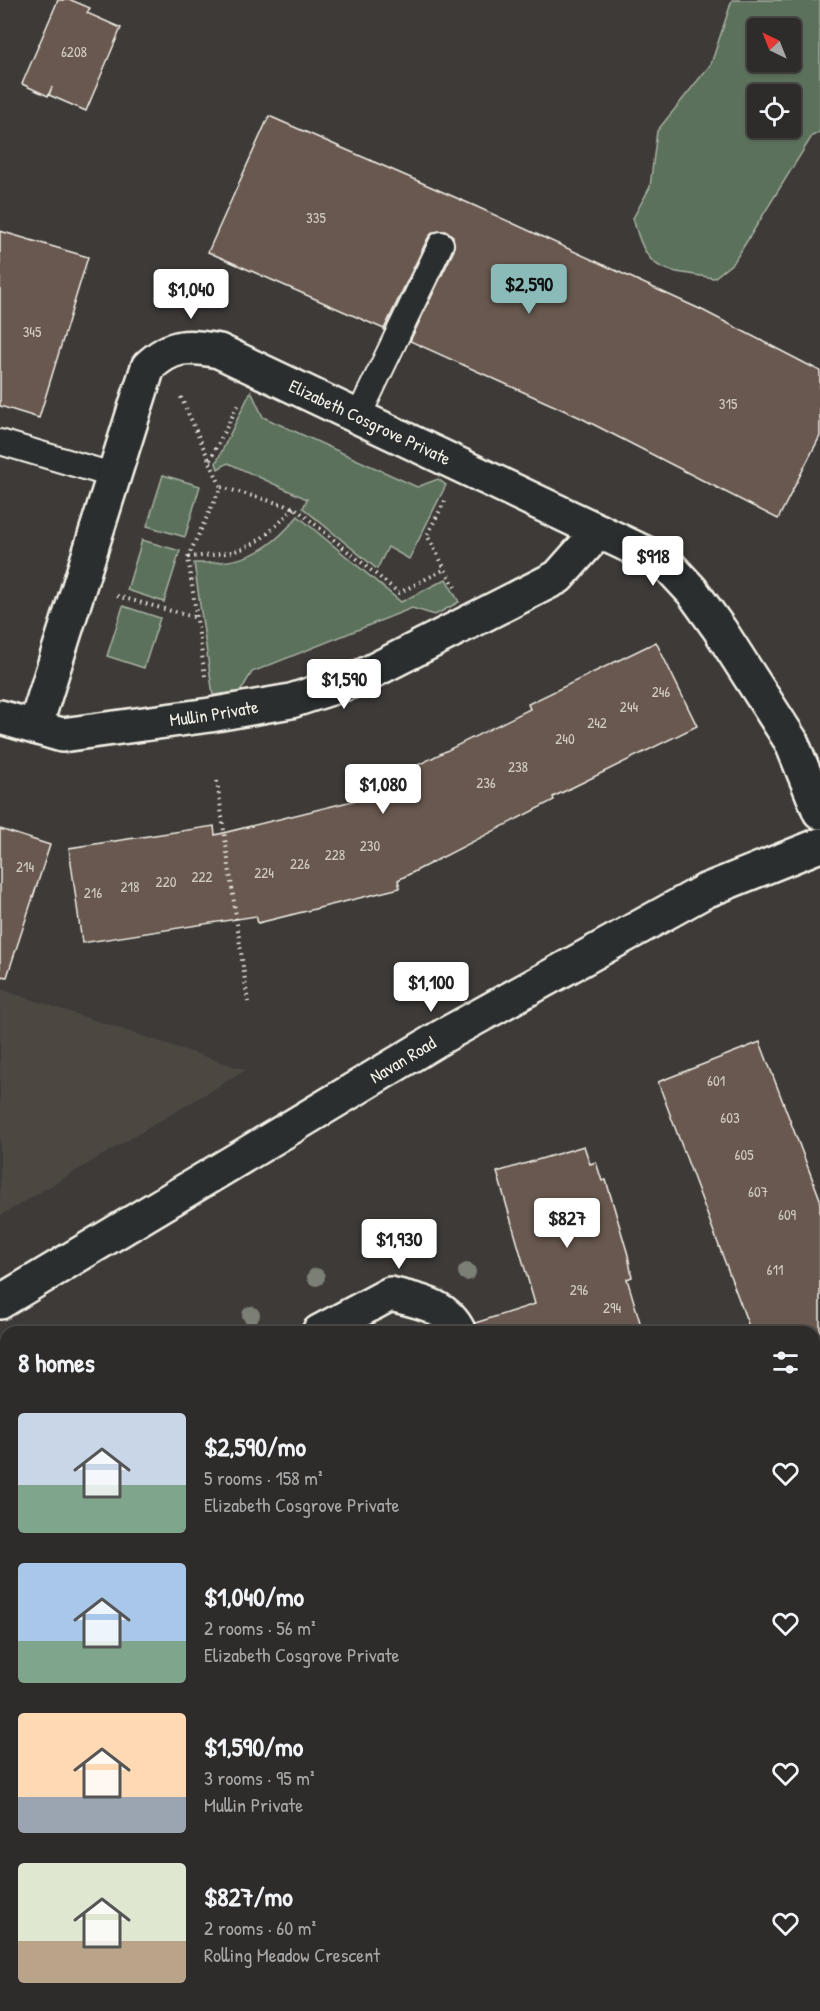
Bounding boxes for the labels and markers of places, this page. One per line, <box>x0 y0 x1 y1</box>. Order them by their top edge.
pin: $2,590 <box>480 264 578 315</box>
pin: $1,040 <box>142 269 240 320</box>
pin: $918 <box>617 536 689 587</box>
pin: $1,590 <box>295 659 393 710</box>
pin: $1,080 <box>334 764 432 815</box>
pin: $1,100 <box>382 962 480 1013</box>
pin: $827 <box>531 1198 603 1249</box>
pin: $1,930 <box>350 1219 448 1270</box>

